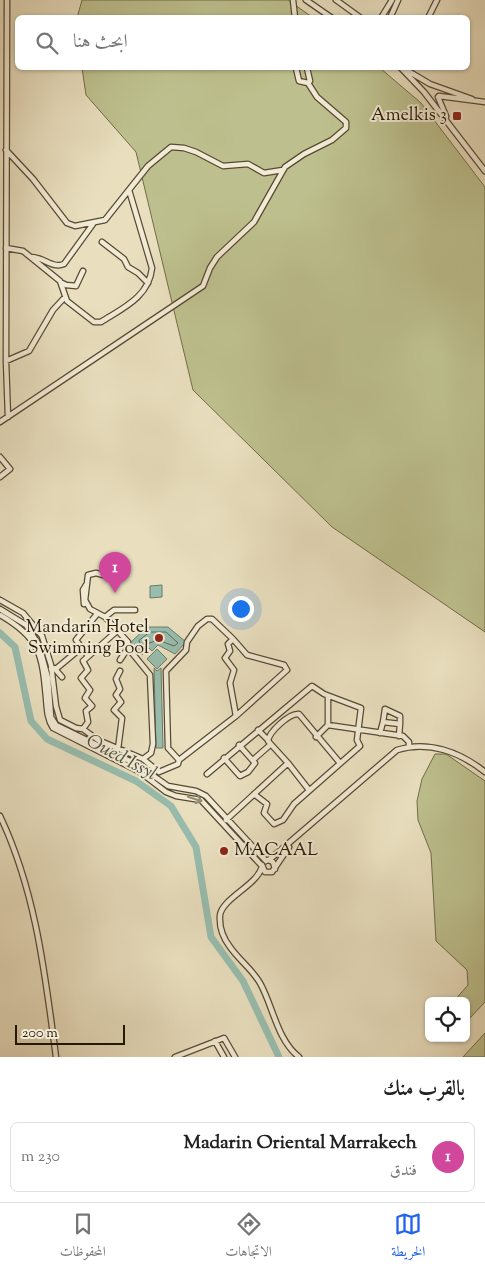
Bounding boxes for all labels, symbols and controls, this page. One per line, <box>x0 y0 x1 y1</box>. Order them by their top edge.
search box <box>15 15 470 70</box>
icon: search <box>33 29 61 57</box>
text: ابحث هنا <box>73 29 128 56</box>
place label: Amelkis 3 <box>371 103 447 129</box>
marker: Amelkis 3 <box>451 110 463 122</box>
pin: 1 <box>99 552 131 593</box>
your location <box>228 596 254 622</box>
place label: Mandarin Hotel Swimming Pool <box>26 615 149 662</box>
marker: Mandarin Hotel Swimming Pool <box>153 632 165 644</box>
water label: Oued Issyl <box>81 728 161 788</box>
one-way arrow <box>187 795 203 805</box>
place label: MACAAL <box>234 838 318 864</box>
marker: MACAAL <box>218 845 230 857</box>
map controls <box>425 997 470 1042</box>
button: locate <box>425 997 470 1042</box>
scale bar <box>15 1022 125 1045</box>
text: 200 m <box>22 1024 58 1044</box>
text: بالقرب منك <box>383 1075 465 1105</box>
text: Madarin Oriental Marrakech <box>183 1130 417 1157</box>
text: 230 m <box>21 1146 60 1169</box>
text: 1 <box>445 1146 451 1169</box>
text: فندق <box>390 1160 417 1183</box>
tab: المحفوظات <box>60 1210 106 1265</box>
tab: الاتجاهات <box>225 1210 272 1265</box>
tab: الخريطة <box>391 1210 425 1265</box>

